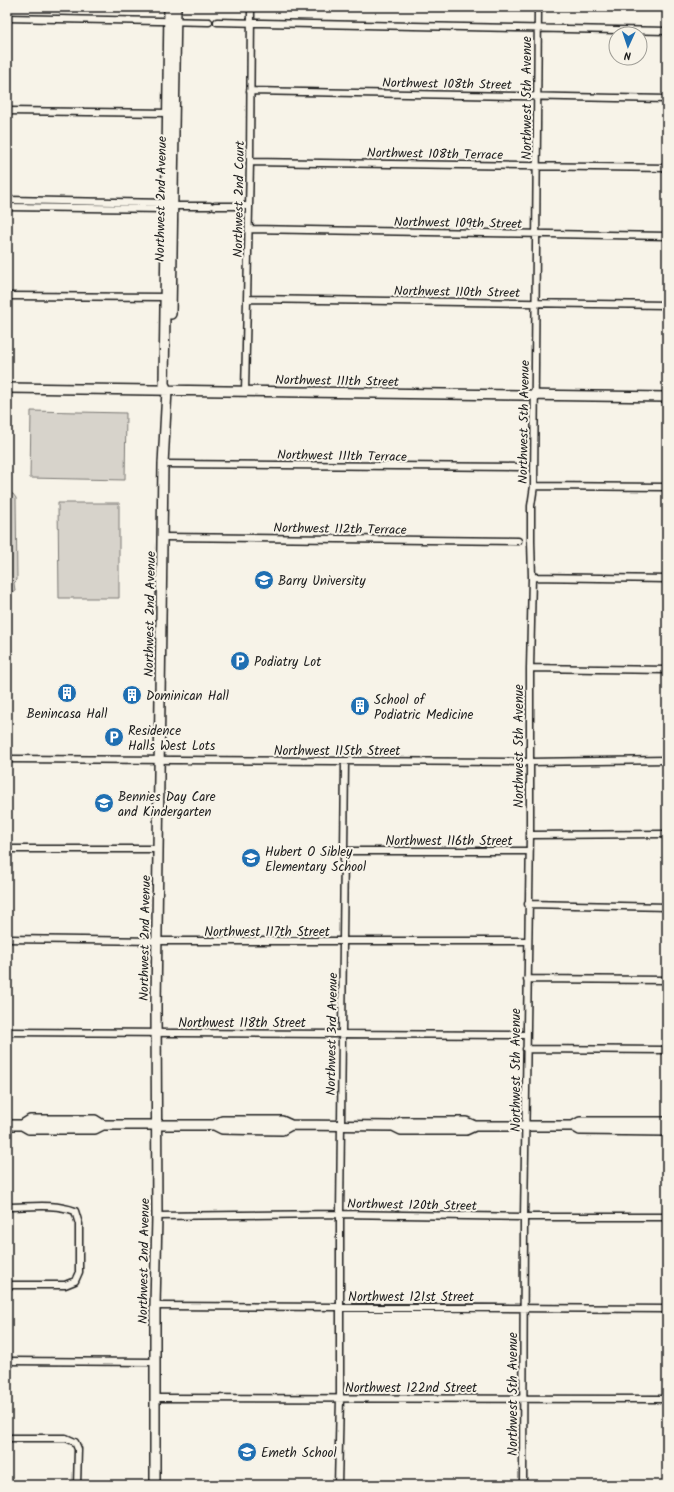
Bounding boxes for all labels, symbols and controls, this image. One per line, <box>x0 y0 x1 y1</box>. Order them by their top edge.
north arrow <box>608 26 648 66</box>
street label: Northwest 5th Avenue <box>517 36 538 160</box>
text: N <box>624 46 631 64</box>
street label: Northwest 108th Street <box>382 73 513 96</box>
street label: Northwest 2nd Avenue <box>150 136 173 262</box>
street label: Northwest 2nd Court <box>228 139 251 258</box>
street label: Northwest 108th Terrace <box>367 143 503 166</box>
street label: Northwest 109th Street <box>394 212 523 235</box>
street label: Northwest 110th Street <box>394 281 521 304</box>
street label: Northwest 5th Avenue <box>513 360 536 484</box>
street label: Northwest 111th Street <box>275 370 400 393</box>
street label: Northwest 111th Terrace <box>277 445 407 468</box>
street label: Northwest 112th Terrace <box>273 518 407 541</box>
street label: Northwest 2nd Avenue <box>139 551 162 677</box>
school or university icon: Barry University <box>253 569 275 591</box>
place label: Barry University <box>278 571 366 592</box>
parking icon: Podiatry Lot <box>229 650 251 672</box>
place label: Podiatry Lot <box>254 652 322 673</box>
building icon: Benincasa Hall <box>56 682 78 704</box>
building icon: Dominican Hall <box>121 684 143 706</box>
street label: Northwest 5th Avenue <box>509 684 530 808</box>
place label: Dominican Hall <box>146 686 229 707</box>
place label: School of Podiatric Medicine <box>374 690 474 726</box>
building icon: School of Podiatric Medicine <box>349 695 371 717</box>
place label: Benincasa Hall <box>27 704 108 725</box>
place label: Residence Halls West Lots <box>128 721 216 757</box>
parking icon: Residence Halls West Lots <box>103 726 125 748</box>
street label: Northwest 115th Street <box>274 741 401 762</box>
place label: Bennies Day Care and Kindergarten <box>118 787 216 823</box>
school or university icon: Bennies Day Care and Kindergarten <box>93 792 115 814</box>
street label: Northwest 116th Street <box>386 831 513 852</box>
place label: Hubert O Sibley Elementary School <box>265 842 366 878</box>
school or university icon: Hubert O Sibley Elementary School <box>240 847 262 869</box>
street label: Northwest 2nd Avenue <box>134 875 157 1001</box>
street label: Northwest 117th Street <box>204 922 331 943</box>
street label: Northwest 3rd Avenue <box>321 972 344 1096</box>
street label: Northwest 5th Avenue <box>506 1008 527 1132</box>
street label: Northwest 118th Street <box>178 1013 307 1034</box>
street label: Northwest 120th Street <box>347 1194 478 1217</box>
street label: Northwest 2nd Avenue <box>133 1198 156 1324</box>
street label: Northwest 121st Street <box>348 1287 475 1308</box>
street label: Northwest 5th Avenue <box>503 1332 524 1456</box>
street label: Northwest 122nd Street <box>345 1378 478 1399</box>
school or university icon: Emeth School <box>236 1441 258 1463</box>
place label: Emeth School <box>261 1443 337 1464</box>

